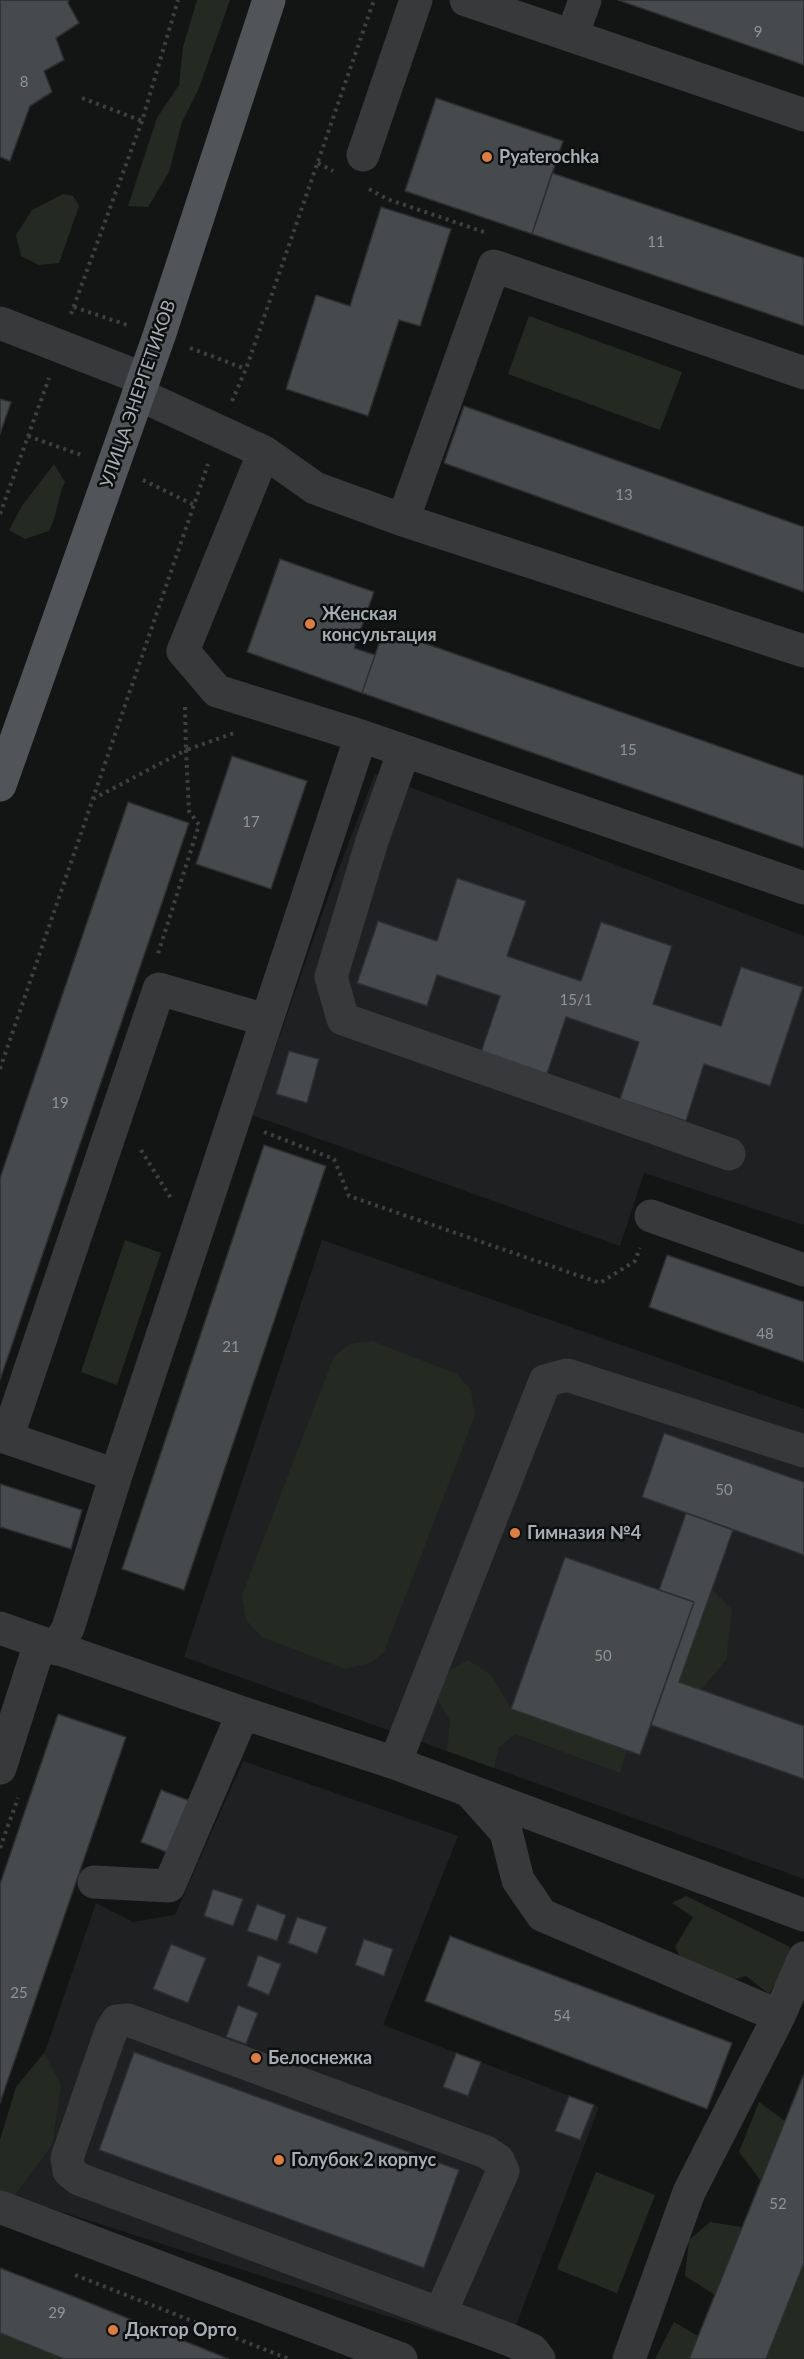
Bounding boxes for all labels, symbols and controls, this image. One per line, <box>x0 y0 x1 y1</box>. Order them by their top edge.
house number: 9 <box>754 23 762 41</box>
house number: 8 <box>20 73 28 91</box>
place label: Pyaterochka <box>499 146 599 168</box>
marker: Pyaterochka <box>480 150 494 164</box>
house number: 11 <box>647 233 665 251</box>
street label: УЛИЦА ЭНЕРГЕТИКОВ <box>96 297 180 491</box>
house number: 13 <box>615 486 633 504</box>
place label: Женская консультация <box>322 603 437 646</box>
marker: Женская консультация <box>303 617 317 631</box>
house number: 15 <box>619 741 637 759</box>
house number: 17 <box>242 813 260 831</box>
house number: 15/1 <box>560 991 592 1009</box>
house number: 19 <box>51 1094 69 1112</box>
house number: 48 <box>756 1325 774 1343</box>
house number: 21 <box>222 1338 240 1356</box>
house number: 50 <box>715 1481 733 1499</box>
place label: Гимназия №4 <box>527 1522 641 1544</box>
marker: Гимназия №4 <box>508 1526 522 1540</box>
house number: 50 <box>594 1647 612 1665</box>
house number: 25 <box>10 1984 28 2002</box>
house number: 54 <box>553 2007 571 2025</box>
place label: Белоснежка <box>268 2047 372 2069</box>
marker: Белоснежка <box>249 2051 263 2065</box>
place label: Голубок 2 корпус <box>291 2149 436 2171</box>
marker: Голубок 2 корпус <box>272 2153 286 2167</box>
house number: 52 <box>769 2195 787 2213</box>
house number: 29 <box>48 2304 66 2322</box>
place label: Доктор Орто <box>125 2319 237 2341</box>
marker: Доктор Орто <box>106 2323 120 2337</box>

